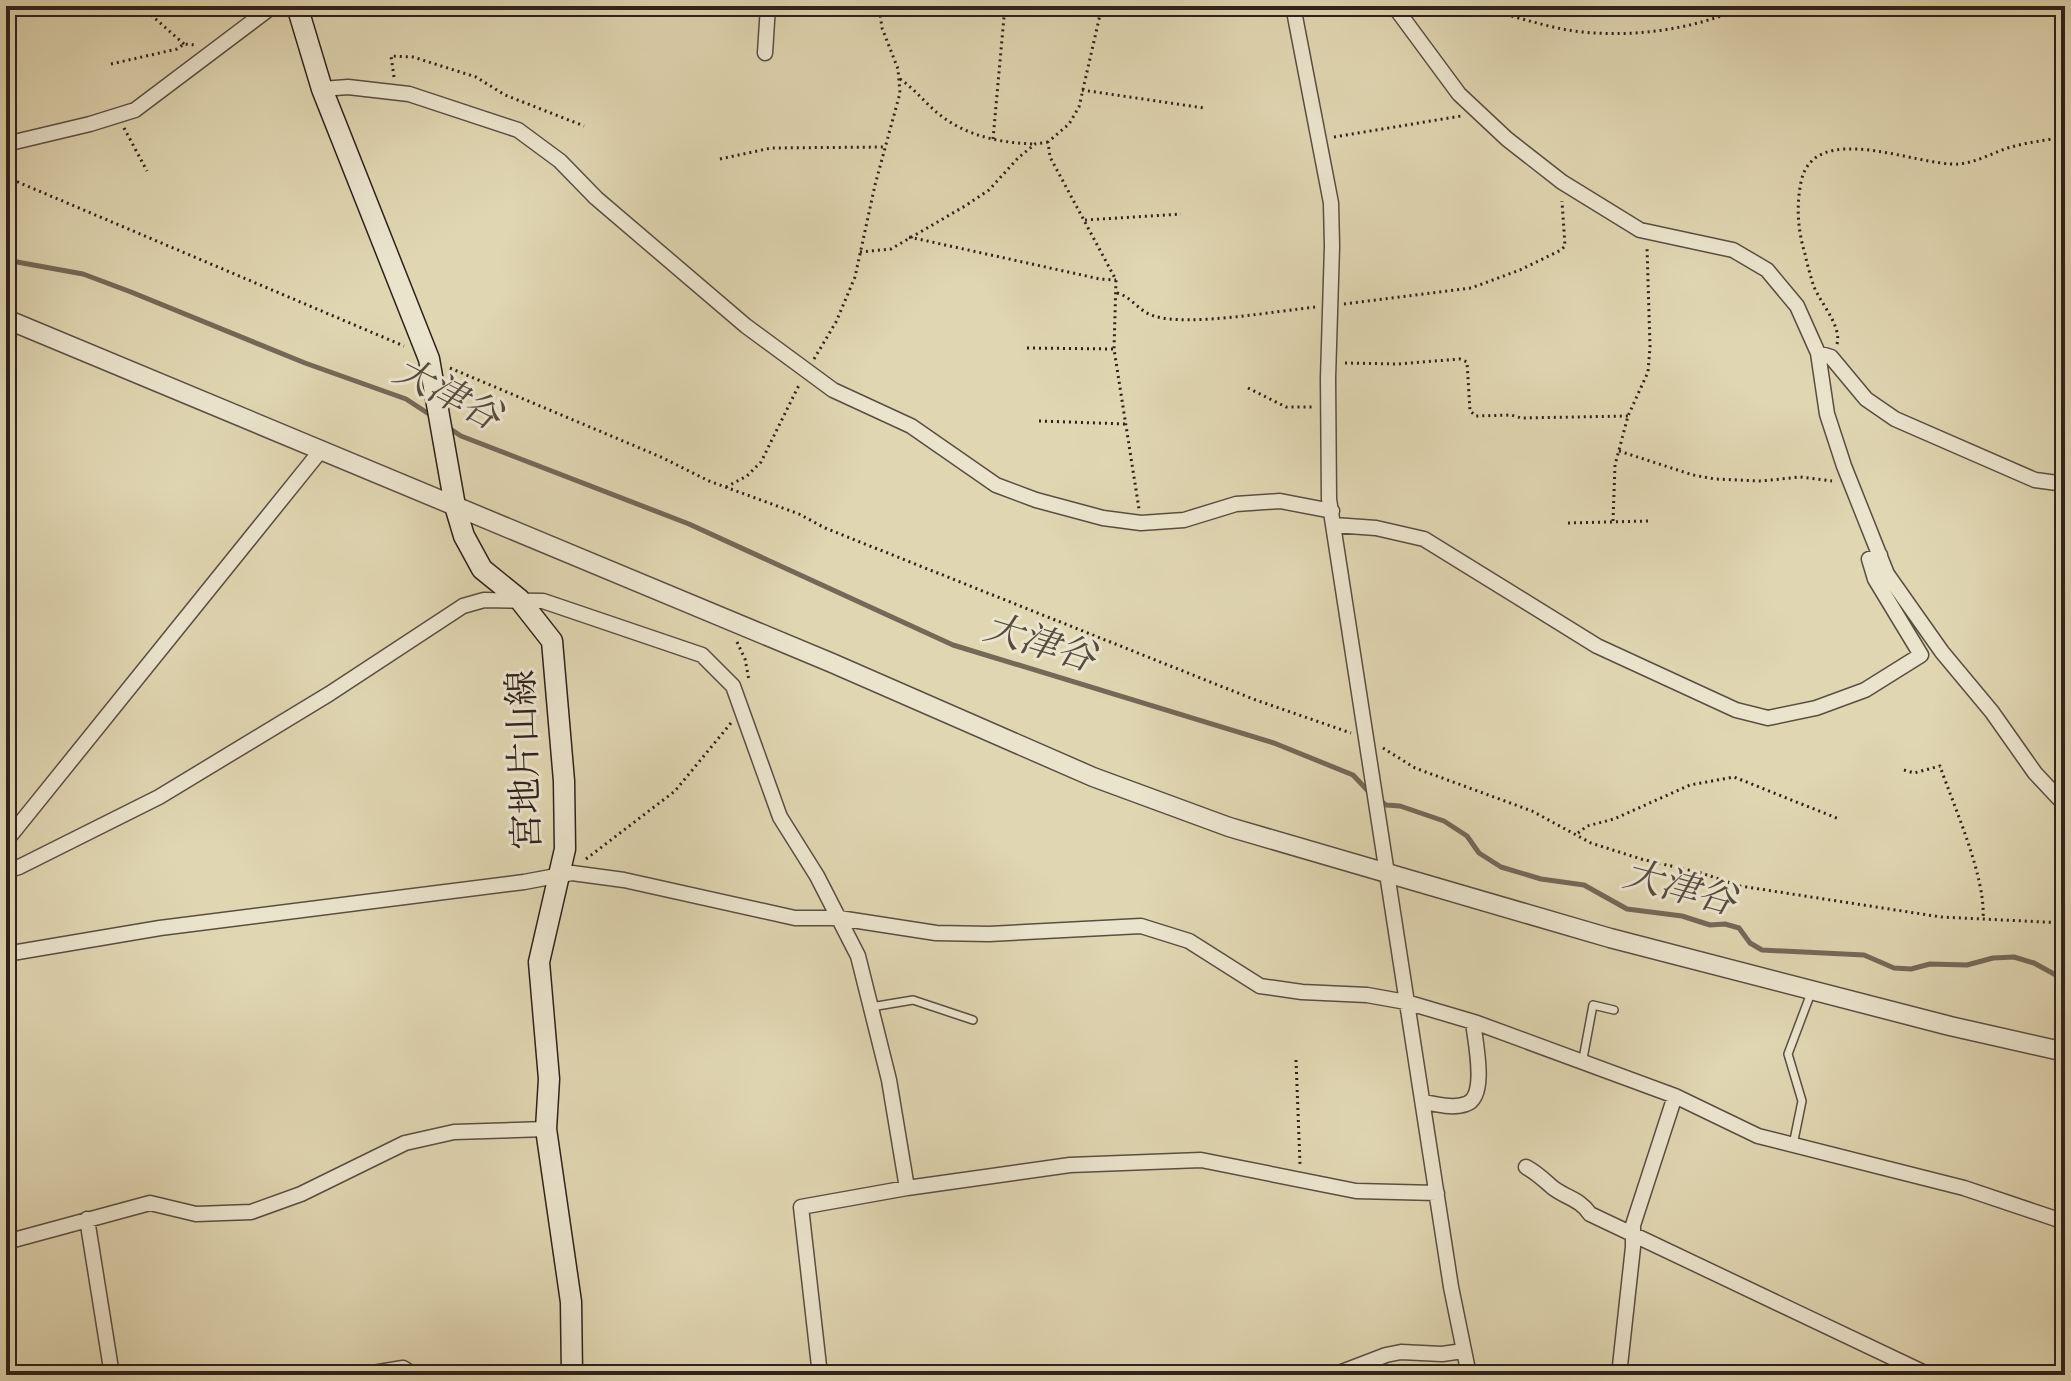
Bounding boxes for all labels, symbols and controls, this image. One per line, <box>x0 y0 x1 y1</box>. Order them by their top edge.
water label: 大津谷 <box>386 345 512 441</box>
water label: 大津谷 <box>978 601 1104 682</box>
street label: 宮地片山線 <box>497 669 550 851</box>
water label: 大津谷 <box>1619 848 1743 925</box>

